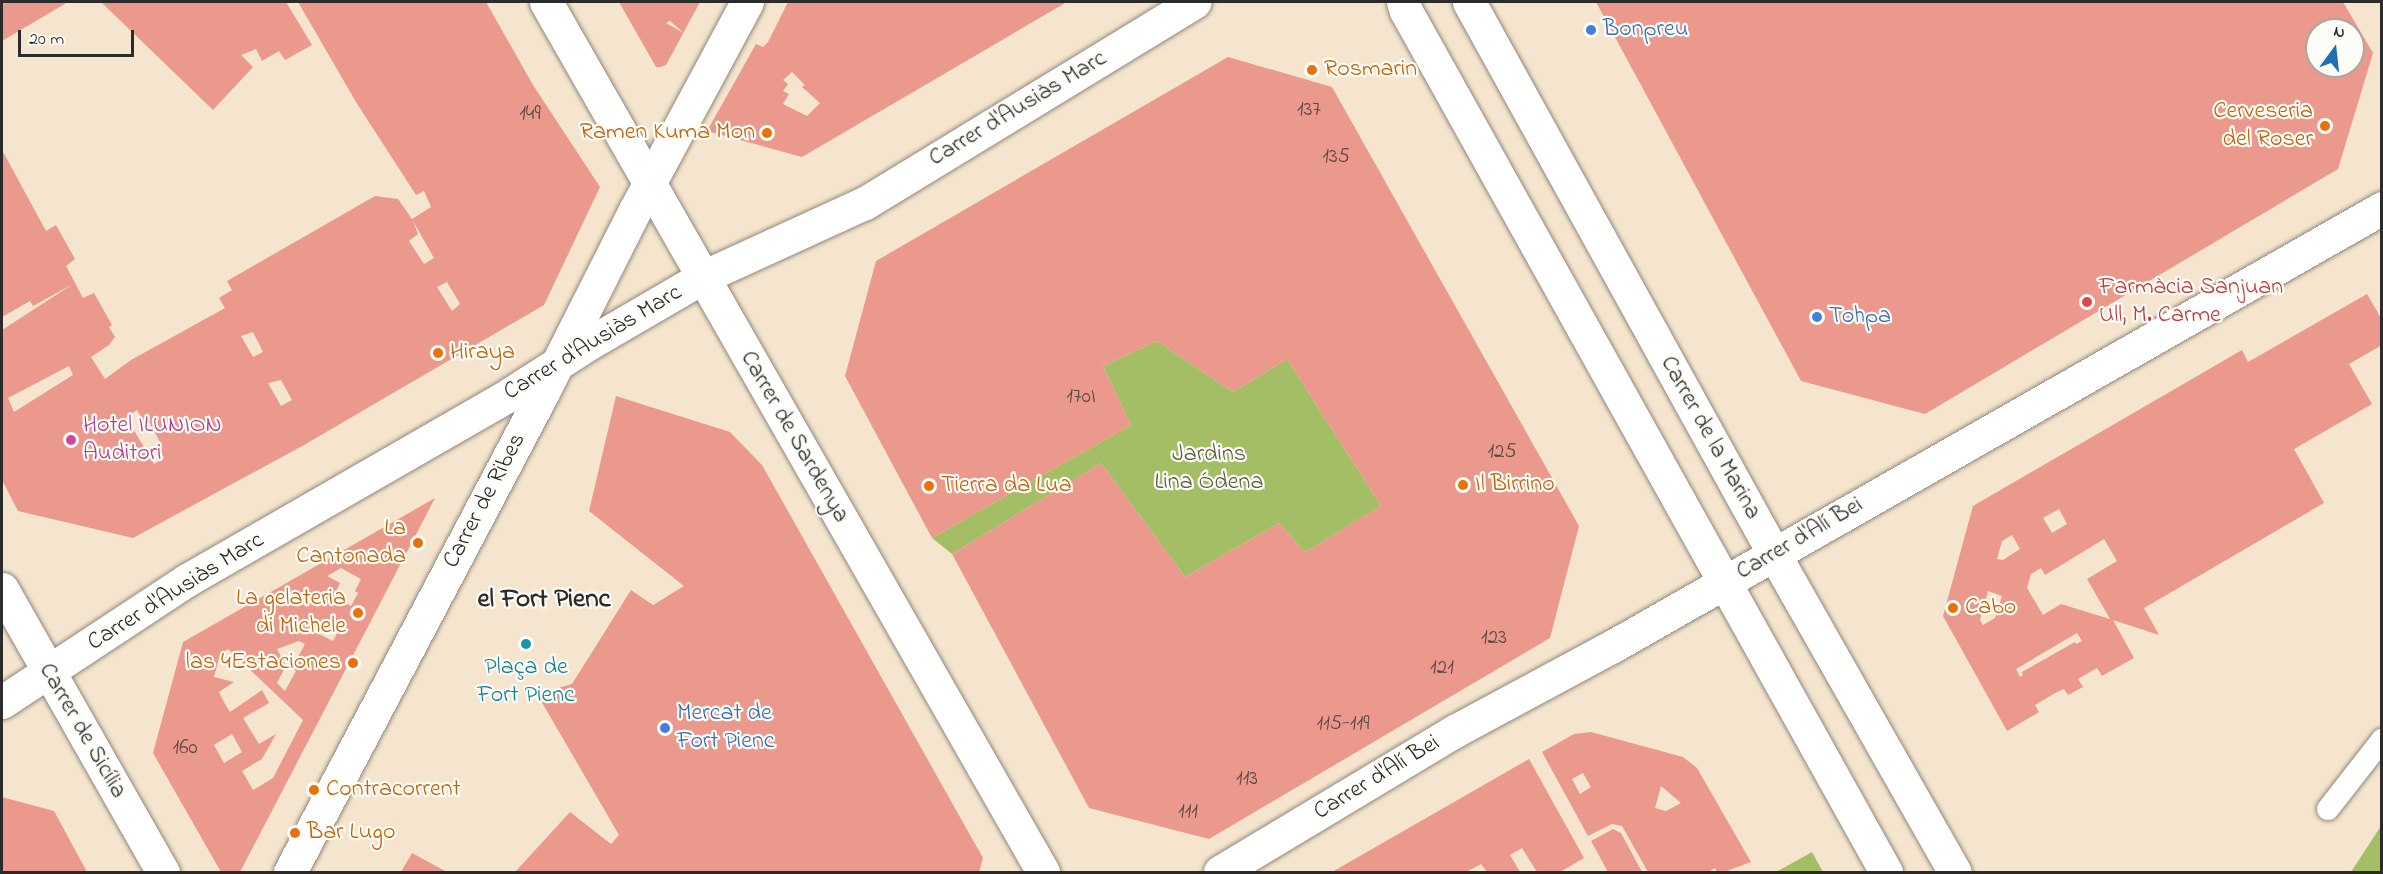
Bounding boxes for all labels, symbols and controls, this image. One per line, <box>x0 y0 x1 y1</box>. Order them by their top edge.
place label: Bonpreu <box>1603 16 1688 44</box>
scale bar <box>21 18 136 56</box>
north arrow <box>2305 18 2365 78</box>
text: N <box>2331 20 2347 46</box>
marker: Bonpreu <box>1584 23 1598 37</box>
text: 20 m <box>29 27 64 53</box>
street label: Carrer d'Ausiàs Marc <box>924 45 1112 173</box>
place label: Rosmarin <box>1324 56 1417 84</box>
marker: Rosmarin <box>1305 63 1319 77</box>
house number: 137 <box>1297 97 1321 123</box>
place label: Cerveseria del Roser <box>2213 98 2313 154</box>
house number: 149 <box>519 101 541 127</box>
place label: Ramen Kuma Mon <box>580 119 755 147</box>
marker: Cerveseria del Roser <box>2318 119 2332 133</box>
marker: Ramen Kuma Mon <box>760 126 774 140</box>
house number: 135 <box>1322 144 1350 170</box>
place label: Farmàcia Sanjuan Ull, M. Carme <box>2099 274 2283 330</box>
street label: Carrer d'Ausiàs Marc <box>499 279 687 407</box>
marker: Farmàcia Sanjuan Ull, M. Carme <box>2080 295 2094 309</box>
place label: Tohpa <box>1829 303 1891 331</box>
marker: Tohpa <box>1810 310 1824 324</box>
place label: Hiraya <box>450 339 515 367</box>
marker: Hiraya <box>431 346 445 360</box>
street label: Carrer de Sardenya <box>733 346 855 528</box>
street label: Carrer de la Marina <box>1653 351 1767 525</box>
house number: 170I <box>1066 384 1096 410</box>
place label: Hotel ILUNION Auditori <box>83 412 222 468</box>
street label: Carrer de Ribes <box>437 429 533 573</box>
marker: Hotel ILUNION Auditori <box>64 433 78 447</box>
house number: 125 <box>1487 439 1517 465</box>
park label: Jardins Lina Ódena <box>1155 441 1263 497</box>
place label: Il Birrino <box>1475 471 1555 499</box>
place label: Tierra da Lua <box>941 472 1072 500</box>
marker: Il Birrino <box>1456 478 1470 492</box>
marker: Tierra da Lua <box>922 479 936 493</box>
street label: Carrer d'Alí Bei <box>1732 491 1868 587</box>
place label: La Cantonada <box>296 515 406 571</box>
street label: Carrer d'Ausiàs Marc <box>83 526 269 658</box>
marker: La Cantonada <box>411 536 425 550</box>
district label: el Fort Pienc <box>478 584 610 616</box>
place label: La gelateria di Michele <box>236 585 346 641</box>
place label: Cabo <box>1965 594 2016 622</box>
marker: Cabo <box>1946 601 1960 615</box>
marker: La gelateria di Michele <box>351 606 365 620</box>
house number: 123 <box>1481 625 1507 651</box>
marker: Plaça de Fort Pienc <box>519 637 533 651</box>
place label: las 4Estaciones <box>186 649 341 677</box>
place label: Plaça de Fort Pienc <box>477 654 575 710</box>
house number: 121 <box>1430 655 1454 681</box>
marker: las 4Estaciones <box>346 656 360 670</box>
street label: Carrer de Sicília <box>32 658 132 804</box>
place label: Mercat de Fort Pienc <box>677 700 774 756</box>
house number: 115-119 <box>1317 711 1369 737</box>
marker: Mercat de Fort Pienc <box>658 721 672 735</box>
street label: Carrer d'Alí Bei <box>1309 729 1445 827</box>
house number: 160 <box>173 735 197 761</box>
house number: 113 <box>1236 766 1258 792</box>
place label: Contracorrent <box>326 776 461 804</box>
marker: Contracorrent <box>307 783 321 797</box>
house number: 111 <box>1178 799 1198 825</box>
place label: Bar Lugo <box>307 819 395 847</box>
marker: Bar Lugo <box>288 826 302 840</box>

